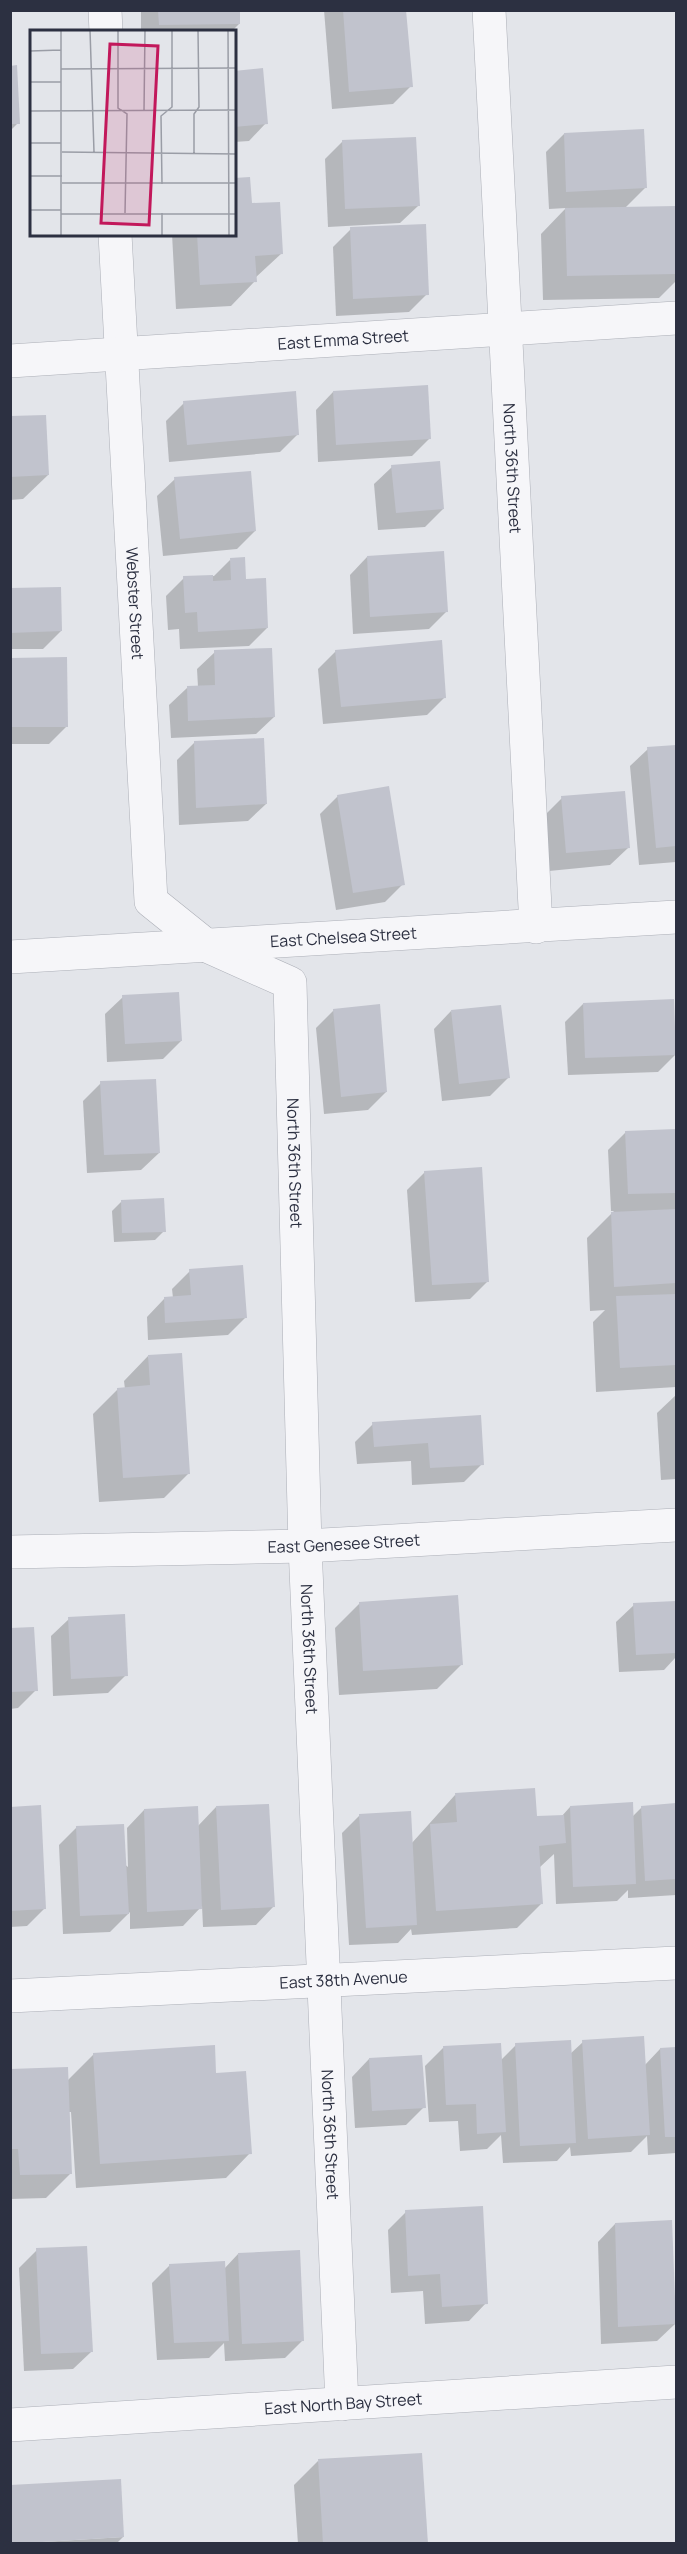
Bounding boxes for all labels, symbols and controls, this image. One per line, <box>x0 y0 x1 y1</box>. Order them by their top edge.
inset map <box>30 30 236 236</box>
street label: East Emma Street <box>277 324 410 355</box>
street label: North 36th Street <box>498 403 527 534</box>
street label: Webster Street <box>121 547 149 660</box>
street label: East Chelsea Street <box>269 922 417 952</box>
street label: North 36th Street <box>282 1098 308 1229</box>
street label: East Genesee Street <box>267 1529 421 1558</box>
street label: North 36th Street <box>296 1583 323 1715</box>
street label: East 38th Avenue <box>279 1965 408 1994</box>
street label: North 36th Street <box>317 2069 344 2200</box>
street label: East North Bay Street <box>264 2387 423 2420</box>

